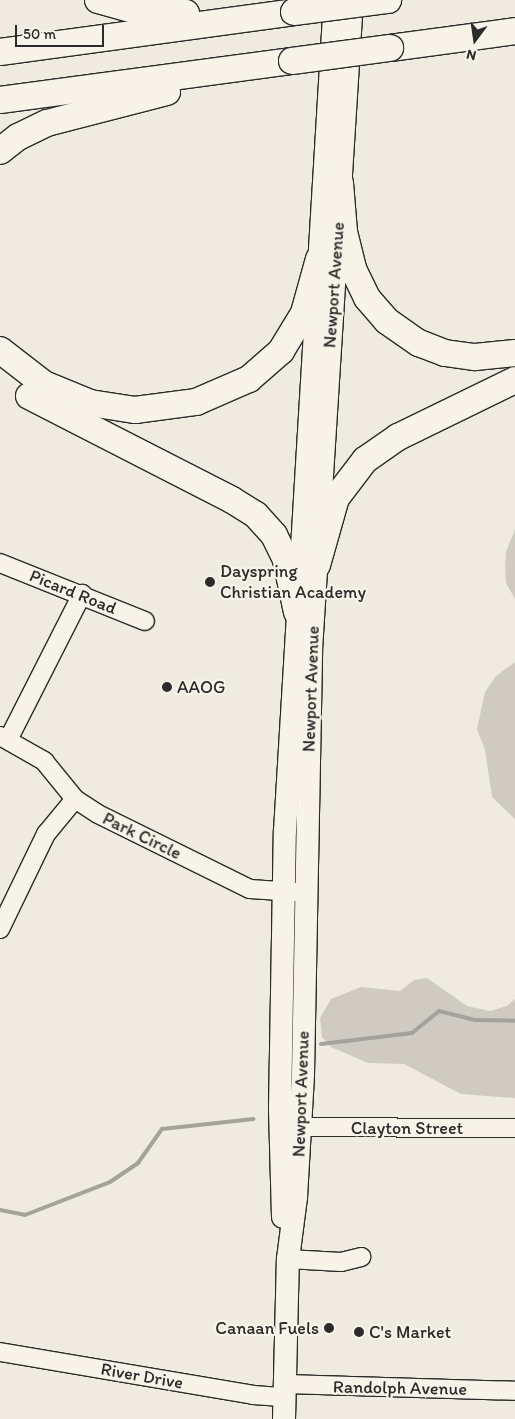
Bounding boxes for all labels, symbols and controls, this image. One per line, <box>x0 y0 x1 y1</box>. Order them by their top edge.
scale bar <box>18 15 106 47</box>
north arrow <box>450 15 500 65</box>
text: 50 m <box>23 25 56 43</box>
text: N <box>465 46 478 64</box>
street label: Newport Avenue <box>319 222 349 348</box>
place label: Dayspring Christian Academy <box>220 561 366 604</box>
street label: Picard Road <box>26 565 120 619</box>
marker: Dayspring Christian Academy <box>204 576 216 588</box>
street label: Newport Avenue <box>298 626 324 752</box>
place label: AAOG <box>177 676 225 698</box>
marker: AAOG <box>161 681 173 693</box>
street label: Park Circle <box>99 808 185 864</box>
street label: Newport Avenue <box>288 1031 314 1157</box>
street label: Clayton Street <box>351 1117 463 1139</box>
place label: Canaan Fuels <box>215 1317 319 1339</box>
place label: C's Market <box>369 1321 451 1343</box>
marker: Canaan Fuels <box>323 1322 335 1334</box>
marker: C's Market <box>353 1326 365 1338</box>
street label: River Drive <box>99 1358 185 1394</box>
street label: Randolph Avenue <box>333 1376 467 1400</box>

